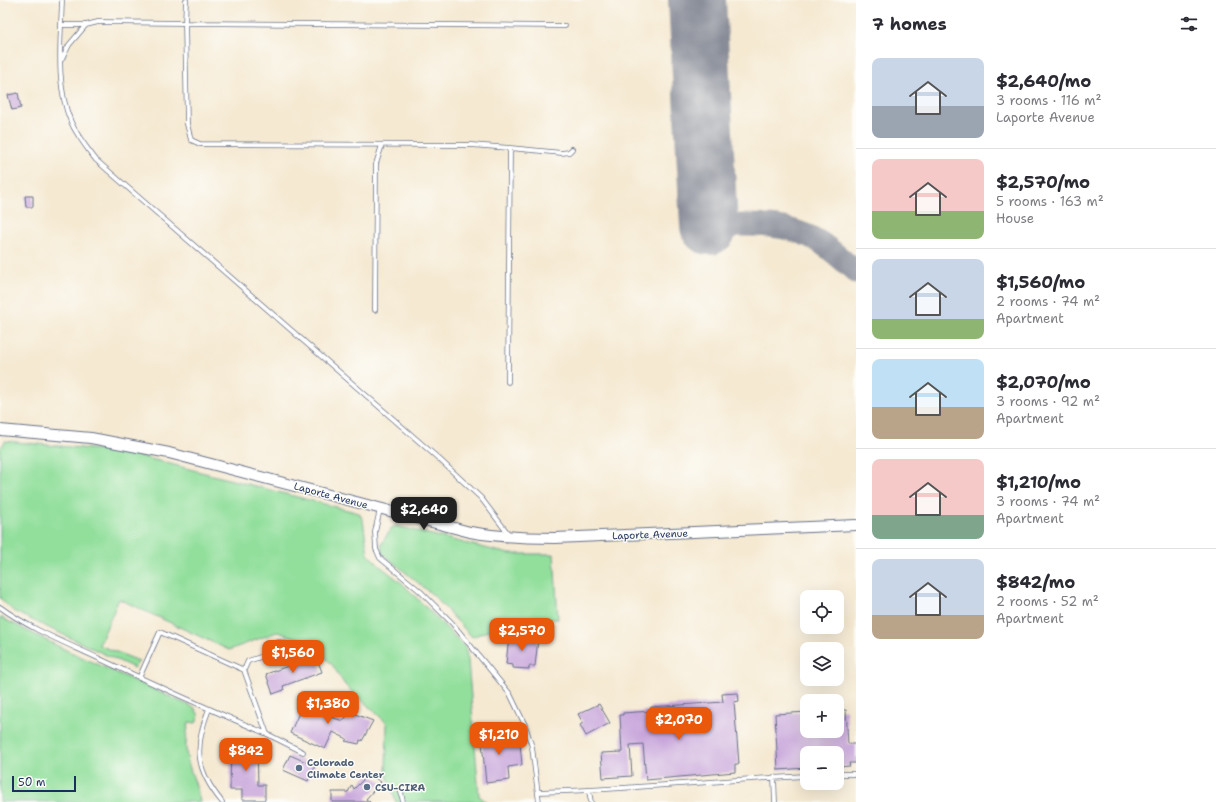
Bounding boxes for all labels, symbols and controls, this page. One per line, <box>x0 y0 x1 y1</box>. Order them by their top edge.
text: 7 homes <box>872 13 947 35</box>
icon: filters <box>1178 13 1200 35</box>
text: $2,640/mo <box>996 70 1091 92</box>
icon: home <box>904 74 952 122</box>
text: 3 rooms · 116 m² <box>996 92 1102 109</box>
text: Laporte Avenue <box>996 109 1095 126</box>
text: $2,570/mo <box>996 171 1090 193</box>
icon: home <box>904 175 952 223</box>
text: 5 rooms · 163 m² <box>996 193 1104 210</box>
text: House <box>996 210 1034 227</box>
text: $1,560/mo <box>996 271 1085 293</box>
icon: home <box>904 275 952 323</box>
text: 2 rooms · 74 m² <box>996 293 1100 310</box>
text: Apartment <box>996 310 1064 327</box>
text: $2,070/mo <box>996 371 1091 393</box>
icon: home <box>904 375 952 423</box>
text: 3 rooms · 92 m² <box>996 393 1100 410</box>
text: Apartment <box>996 410 1064 427</box>
text: $1,210/mo <box>996 471 1081 493</box>
icon: home <box>904 475 952 523</box>
street label: Laporte Avenue <box>292 479 370 512</box>
text: 3 rooms · 74 m² <box>996 493 1100 510</box>
pin: $2,640 <box>391 497 457 531</box>
text: $2,640 <box>400 501 448 518</box>
text: Apartment <box>996 510 1064 527</box>
street label: Laporte Avenue <box>612 527 689 542</box>
text: $842/mo <box>996 571 1075 593</box>
icon: home <box>904 575 952 623</box>
map controls <box>800 590 844 790</box>
button: locate <box>800 590 844 634</box>
text: 2 rooms · 52 m² <box>996 593 1099 610</box>
text: Apartment <box>996 610 1064 627</box>
pin: $2,570 <box>489 618 555 652</box>
text: $2,570 <box>498 622 546 639</box>
pin: $1,560 <box>260 640 326 674</box>
button: layers <box>800 642 844 686</box>
text: $1,560 <box>271 644 315 661</box>
pin: $1,380 <box>295 691 361 725</box>
button: + <box>800 694 844 738</box>
text: $1,380 <box>306 695 350 712</box>
pin: $2,070 <box>646 707 712 741</box>
text: $2,070 <box>655 711 703 728</box>
pin: $1,210 <box>466 722 532 756</box>
text: $1,210 <box>479 726 519 743</box>
pin: $842 <box>222 738 270 772</box>
text: $842 <box>228 742 264 759</box>
button: − <box>800 746 844 790</box>
place label: Colorado Climate Center <box>307 756 385 781</box>
marker: Colorado Climate Center <box>294 763 304 773</box>
scale bar <box>12 774 76 793</box>
text: 50 m <box>18 775 46 790</box>
place label: CSU-CIRA <box>375 781 426 794</box>
marker: CSU-CIRA <box>362 782 372 792</box>

